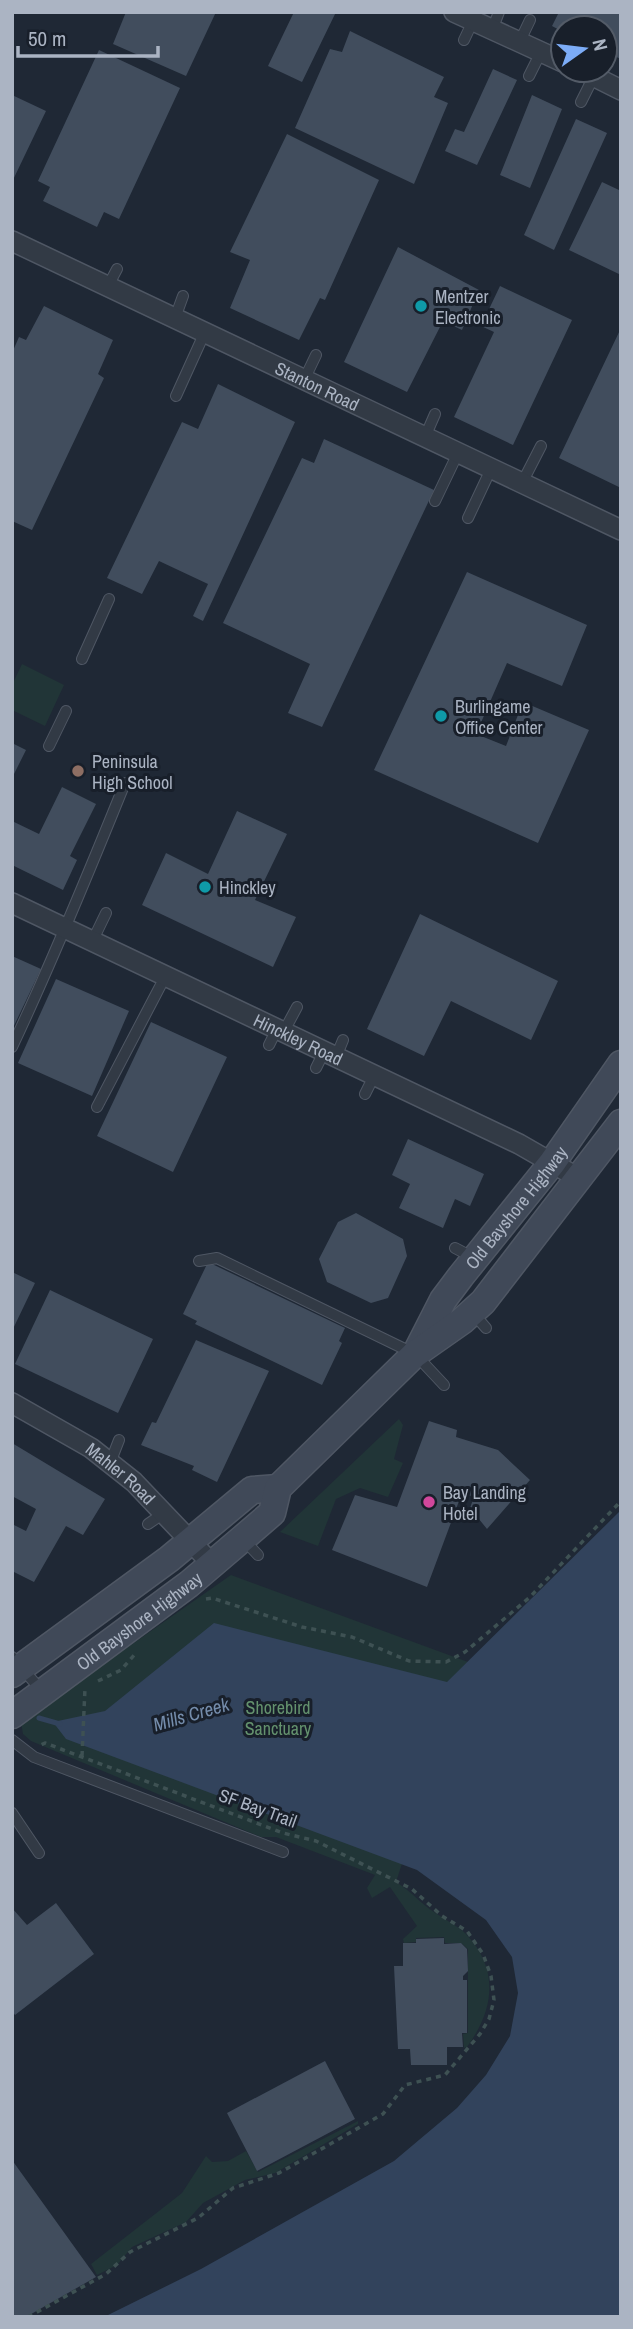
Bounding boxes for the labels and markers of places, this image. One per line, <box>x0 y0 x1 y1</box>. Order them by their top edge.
place label: Mentzer Electronic <box>435 284 501 330</box>
marker: Mentzer Electronic <box>413 298 429 314</box>
place label: Burlingame Office Center <box>455 694 543 740</box>
marker: Burlingame Office Center <box>433 708 449 724</box>
place label: Peninsula High School <box>92 749 172 795</box>
marker: Peninsula High School <box>70 763 86 779</box>
place label: Hinckley <box>219 875 276 900</box>
marker: Hinckley <box>197 879 213 895</box>
place label: Bay Landing Hotel <box>443 1480 527 1526</box>
marker: Bay Landing Hotel <box>421 1494 437 1510</box>

